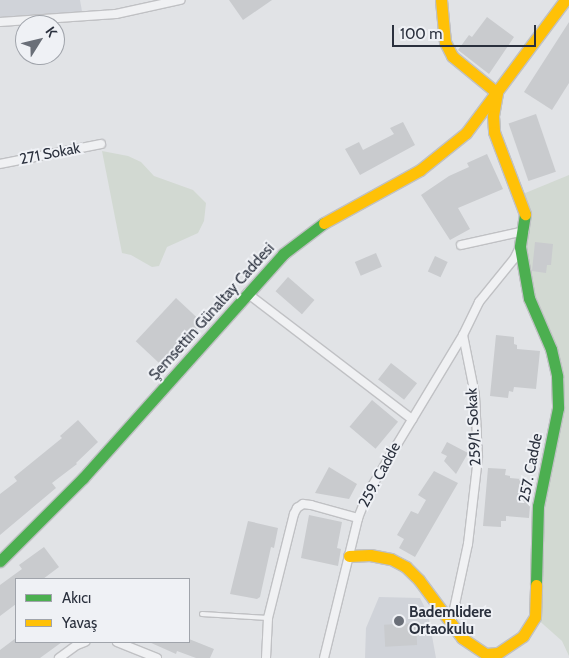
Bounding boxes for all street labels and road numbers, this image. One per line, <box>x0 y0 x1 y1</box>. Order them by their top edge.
street label: 271 Sokak <box>18 139 82 169</box>
street label: Şemsettin Günaltay Caddesi <box>146 240 278 384</box>
street label: 259/1. Sokak <box>463 388 485 466</box>
street label: 257. Cadde <box>515 432 547 504</box>
street label: 259. Cadde <box>355 439 405 511</box>

